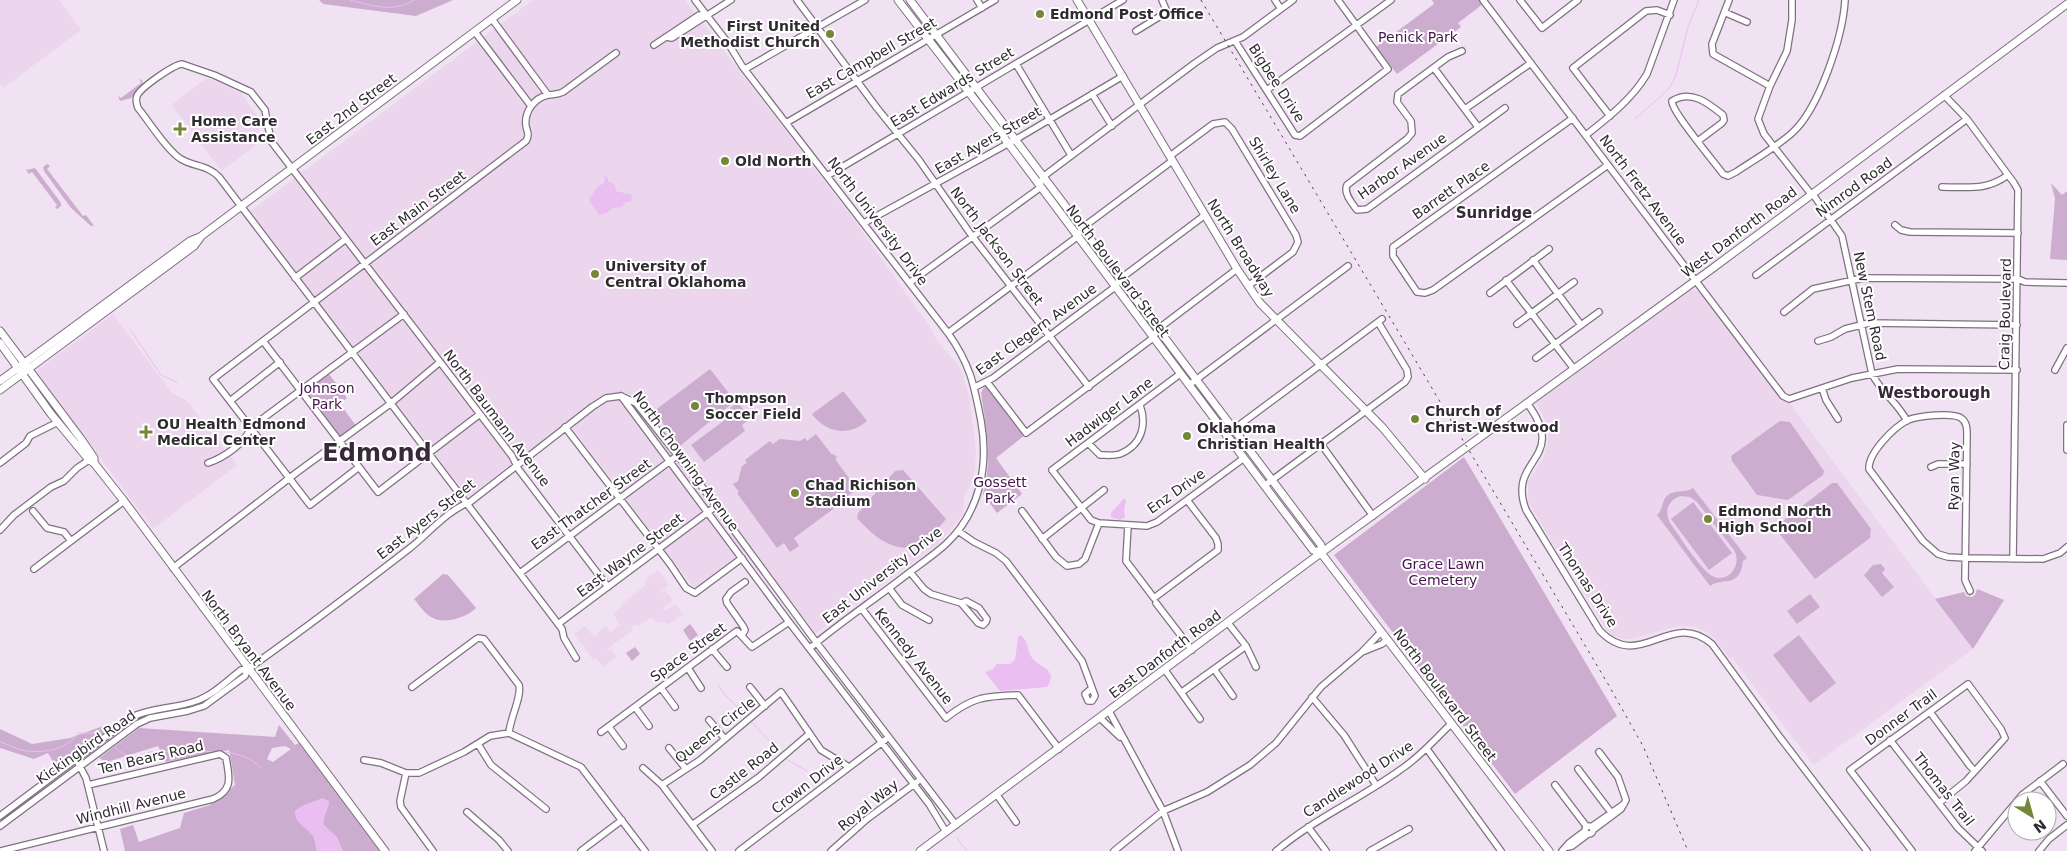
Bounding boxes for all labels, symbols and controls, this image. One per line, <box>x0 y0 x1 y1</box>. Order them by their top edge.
place label: Edmond Post Office <box>1050 6 1204 22</box>
marker: Edmond Post Office <box>1034 8 1046 20</box>
street label: East Campbell Street <box>803 14 939 102</box>
place label: First United Methodist Church <box>680 18 820 50</box>
marker: First United Methodist Church <box>824 28 836 40</box>
park label: Penick Park <box>1378 29 1459 45</box>
street label: Bigbee Drive <box>1246 41 1308 125</box>
street label: East Edwards Street <box>887 44 1017 130</box>
street label: East 2nd Street <box>303 70 399 148</box>
street label: East Ayers Street <box>932 103 1044 177</box>
place label: Home Care Assistance <box>191 113 277 145</box>
marker: Home Care Assistance <box>173 122 187 136</box>
street label: Harbor Avenue <box>1355 129 1449 203</box>
street label: North Fretz Avenue <box>1596 132 1690 248</box>
street label: Shirley Lane <box>1246 134 1304 216</box>
place label: Old North <box>735 153 812 169</box>
street label: North University Drive <box>825 154 931 288</box>
street label: Nimrod Road <box>1813 154 1895 220</box>
marker: Old North <box>719 155 731 167</box>
street label: Barrett Place <box>1409 158 1493 222</box>
street label: East Main Street <box>367 167 469 249</box>
street label: West Danforth Road <box>1678 183 1800 281</box>
street label: North Jackson Street <box>947 184 1047 309</box>
street label: North Broadway <box>1204 196 1278 300</box>
street label: North Boulevard Street <box>1063 202 1173 341</box>
district label: Sunridge <box>1456 204 1532 222</box>
street label: New Stem Road <box>1851 250 1889 362</box>
place label: University of Central Oklahoma <box>605 258 747 290</box>
street label: Craig Boulevard <box>1996 258 2014 370</box>
marker: University of Central Oklahoma <box>589 268 601 280</box>
street label: East Clegern Avenue <box>973 280 1099 378</box>
street label: North Baumann Avenue <box>440 346 554 490</box>
street label: Hadwiger Lane <box>1062 374 1156 450</box>
park label: Johnson Park <box>298 380 355 412</box>
district label: Westborough <box>1877 384 1991 402</box>
street label: North Chowning Avenue <box>630 388 742 534</box>
place label: Thompson Soccer Field <box>705 390 801 422</box>
marker: Thompson Soccer Field <box>689 400 701 412</box>
place label: Church of Christ-Westwood <box>1425 403 1559 435</box>
marker: Church of Christ-Westwood <box>1409 413 1421 425</box>
place label: OU Health Edmond Medical Center <box>157 416 306 448</box>
place label: Oklahoma Christian Health <box>1197 420 1325 452</box>
marker: OU Health Edmond Medical Center <box>139 425 153 439</box>
marker: Oklahoma Christian Health <box>1181 430 1193 442</box>
district label: Edmond <box>322 439 432 467</box>
street label: Ryan Way <box>1945 441 1963 511</box>
street label: East Thatcher Street <box>528 455 654 553</box>
street label: Enz Drive <box>1144 465 1208 517</box>
park label: Gossett Park <box>973 474 1027 506</box>
street label: East Ayers Street <box>374 475 479 562</box>
place label: Chad Richison Stadium <box>805 477 916 509</box>
marker: Chad Richison Stadium <box>789 487 801 499</box>
place label: Edmond North High School <box>1718 503 1832 535</box>
street label: East Wayne Street <box>574 510 687 600</box>
marker: Edmond North High School <box>1702 513 1714 525</box>
street label: East University Drive <box>819 523 945 627</box>
street label: Thomas Drive <box>1554 539 1621 630</box>
park label: Grace Lawn Cemetery <box>1402 556 1484 588</box>
street label: North Bryant Avenue <box>198 587 300 713</box>
street label: Kennedy Avenue <box>872 605 956 707</box>
street label: East Danforth Road <box>1106 607 1224 701</box>
street label: Space Street <box>647 619 729 685</box>
street label: North Boulevard Street <box>1390 626 1500 765</box>
street label: Donner Trail <box>1862 686 1940 748</box>
street label: Queens Circle <box>672 694 758 766</box>
street label: Kickingbird Road <box>33 707 139 787</box>
street label: Ten Bears Road <box>96 737 205 777</box>
street label: Candlewood Drive <box>1300 737 1416 821</box>
street label: Castle Road <box>706 739 782 803</box>
street label: Thomas Trail <box>1910 748 1978 829</box>
street label: Crown Drive <box>768 751 846 817</box>
street label: Royal Way <box>835 776 901 834</box>
street label: Windhill Avenue <box>75 785 187 827</box>
north arrow <box>2007 791 2057 841</box>
text: N <box>2030 816 2049 836</box>

